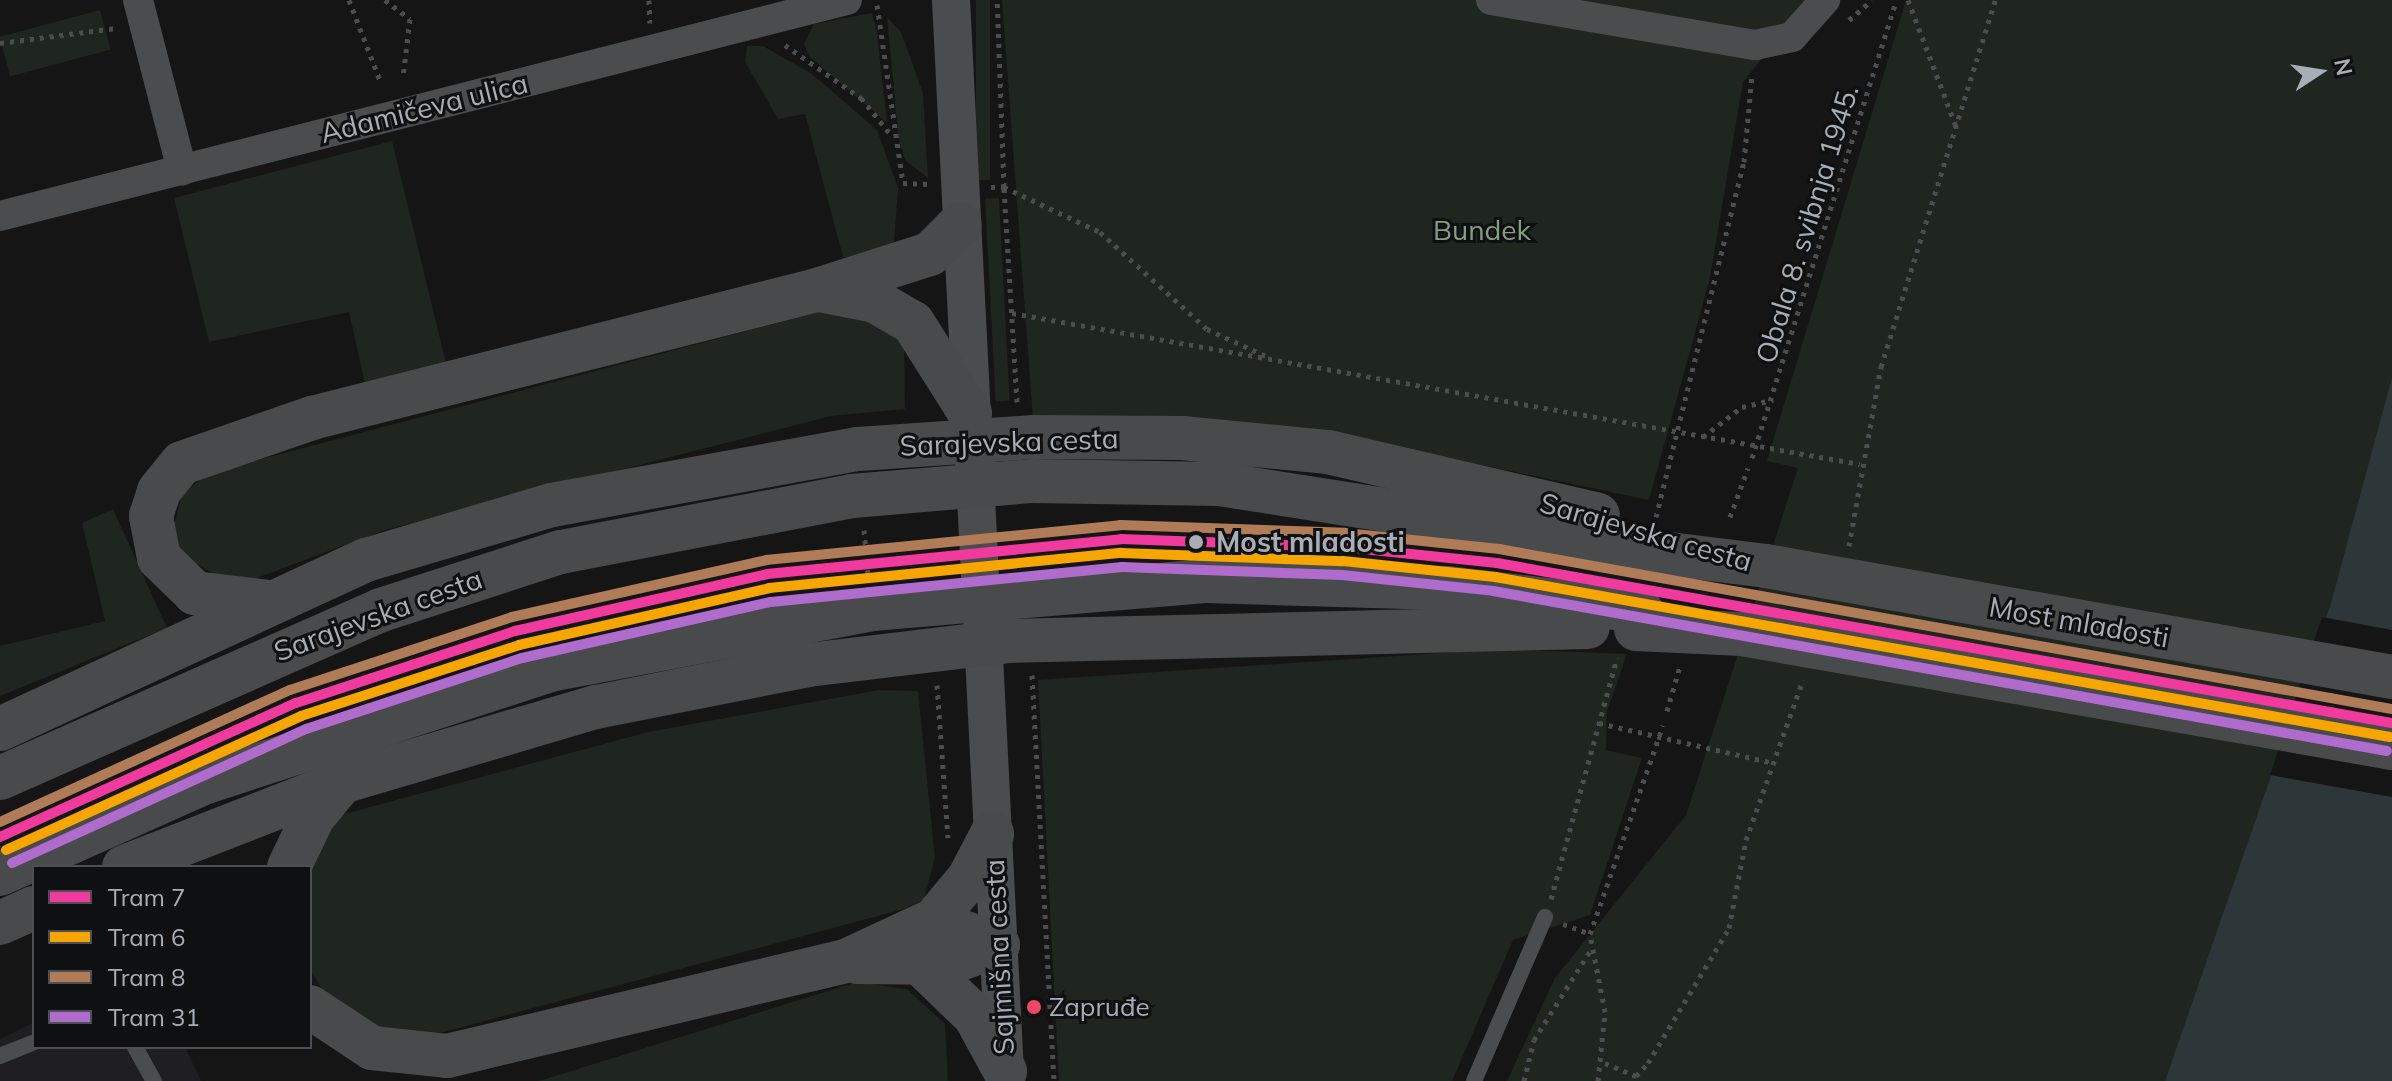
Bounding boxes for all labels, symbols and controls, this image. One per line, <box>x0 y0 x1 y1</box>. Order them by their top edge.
north arrow <box>2280 32 2360 112</box>
text: N <box>2328 56 2359 78</box>
street label: Adamičeva ulica <box>317 66 531 150</box>
street label: Obala 8. svibnja 1945. <box>1749 81 1865 367</box>
park label: Bundek <box>1433 213 1531 247</box>
street label: Sarajevska cesta <box>899 421 1119 463</box>
street label: Sarajevska cesta <box>1536 486 1756 578</box>
place label: Most mladosti <box>1216 525 1405 559</box>
marker: Most mladosti <box>1183 529 1209 555</box>
street label: Sarajevska cesta <box>269 562 487 668</box>
street label: Most mladosti <box>1987 590 2171 654</box>
street label: Sajmišna cesta <box>977 858 1021 1056</box>
legend <box>32 865 312 1049</box>
text: Tram 7 <box>108 882 185 912</box>
text: Tram 6 <box>108 922 185 952</box>
text: Tram 8 <box>108 962 185 992</box>
place label: Zapruđe <box>1049 991 1150 1023</box>
marker: Zapruđe <box>1026 999 1042 1015</box>
text: Tram 31 <box>108 1002 200 1032</box>

